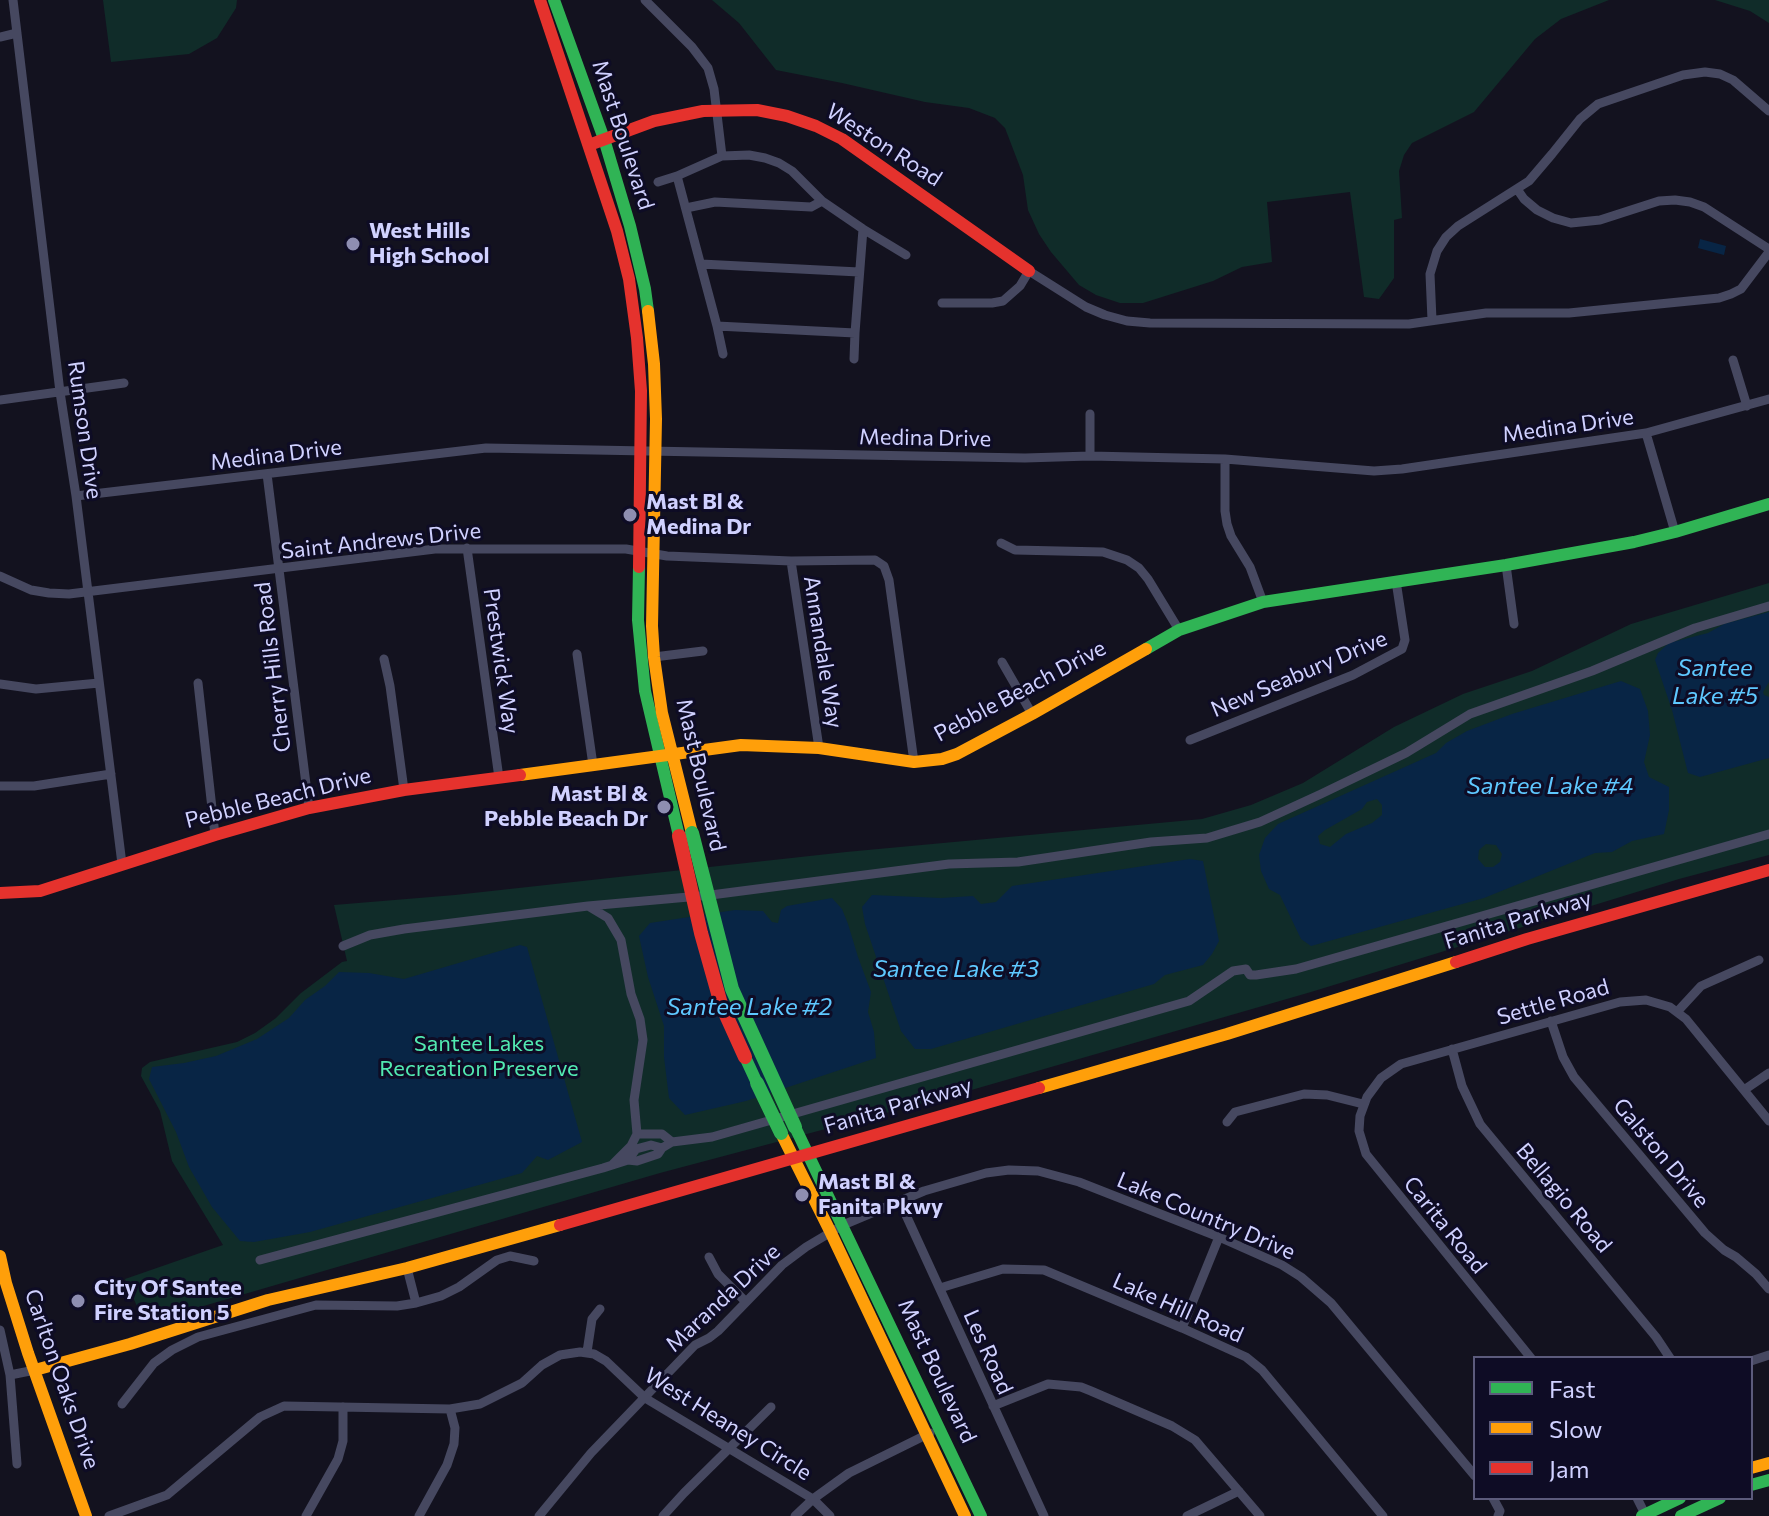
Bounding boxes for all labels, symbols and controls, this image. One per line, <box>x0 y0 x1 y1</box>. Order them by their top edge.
street label: Mast Boulevard <box>586 57 660 213</box>
street label: Weston Road <box>821 98 947 192</box>
place label: West Hills High School <box>369 218 490 270</box>
marker: West Hills High School <box>344 235 362 253</box>
street label: Rumson Drive <box>62 359 108 501</box>
street label: Medina Drive <box>1501 404 1635 448</box>
street label: Medina Drive <box>859 424 991 452</box>
street label: Medina Drive <box>209 434 343 476</box>
place label: Mast Bl & Medina Dr <box>646 489 751 540</box>
marker: Mast Bl & Medina Dr <box>621 506 639 524</box>
street label: Saint Andrews Drive <box>280 517 482 565</box>
street label: Annandale Way <box>798 574 848 730</box>
street label: Cherry Hills Road <box>249 580 297 754</box>
street label: Prestwick Way <box>478 586 524 736</box>
street label: New Seabury Drive <box>1207 625 1391 723</box>
street label: Pebble Beach Drive <box>930 635 1110 747</box>
water label: Santee Lake #5 <box>1672 654 1758 710</box>
street label: Mast Boulevard <box>671 696 731 854</box>
street label: Pebble Beach Drive <box>182 762 374 834</box>
water label: Santee Lake #4 <box>1467 772 1633 800</box>
place label: Mast Bl & Pebble Beach Dr <box>484 781 648 832</box>
marker: Mast Bl & Pebble Beach Dr <box>655 798 673 816</box>
street label: Fanita Parkway <box>1441 885 1595 955</box>
water label: Santee Lake #3 <box>873 955 1039 983</box>
street label: Settle Road <box>1494 973 1612 1031</box>
water label: Santee Lake #2 <box>666 993 832 1021</box>
park label: Santee Lakes Recreation Preserve <box>379 1031 579 1082</box>
street label: Fanita Parkway <box>821 1072 975 1140</box>
street label: Galston Drive <box>1607 1093 1715 1213</box>
street label: Bellagio Road <box>1511 1138 1617 1258</box>
street label: Lake Country Drive <box>1113 1167 1299 1265</box>
place label: Mast Bl & Fanita Pkwy <box>818 1169 943 1220</box>
street label: Carita Road <box>1398 1171 1492 1279</box>
marker: Mast Bl & Fanita Pkwy <box>793 1186 811 1204</box>
street label: Maranda Drive <box>660 1238 786 1358</box>
street label: Lake Hill Road <box>1109 1267 1247 1349</box>
place label: City Of Santee Fire Station 5 <box>94 1275 242 1326</box>
street label: Carlton Oaks Drive <box>19 1286 105 1472</box>
marker: City Of Santee Fire Station 5 <box>69 1292 87 1310</box>
street label: Mast Boulevard <box>892 1295 982 1447</box>
street label: Les Road <box>958 1306 1018 1398</box>
legend <box>1473 1356 1753 1500</box>
street label: West Heaney Circle <box>640 1362 816 1486</box>
text: Fast <box>1549 1374 1596 1403</box>
text: Slow <box>1549 1414 1602 1443</box>
text: Jam <box>1549 1454 1589 1483</box>

